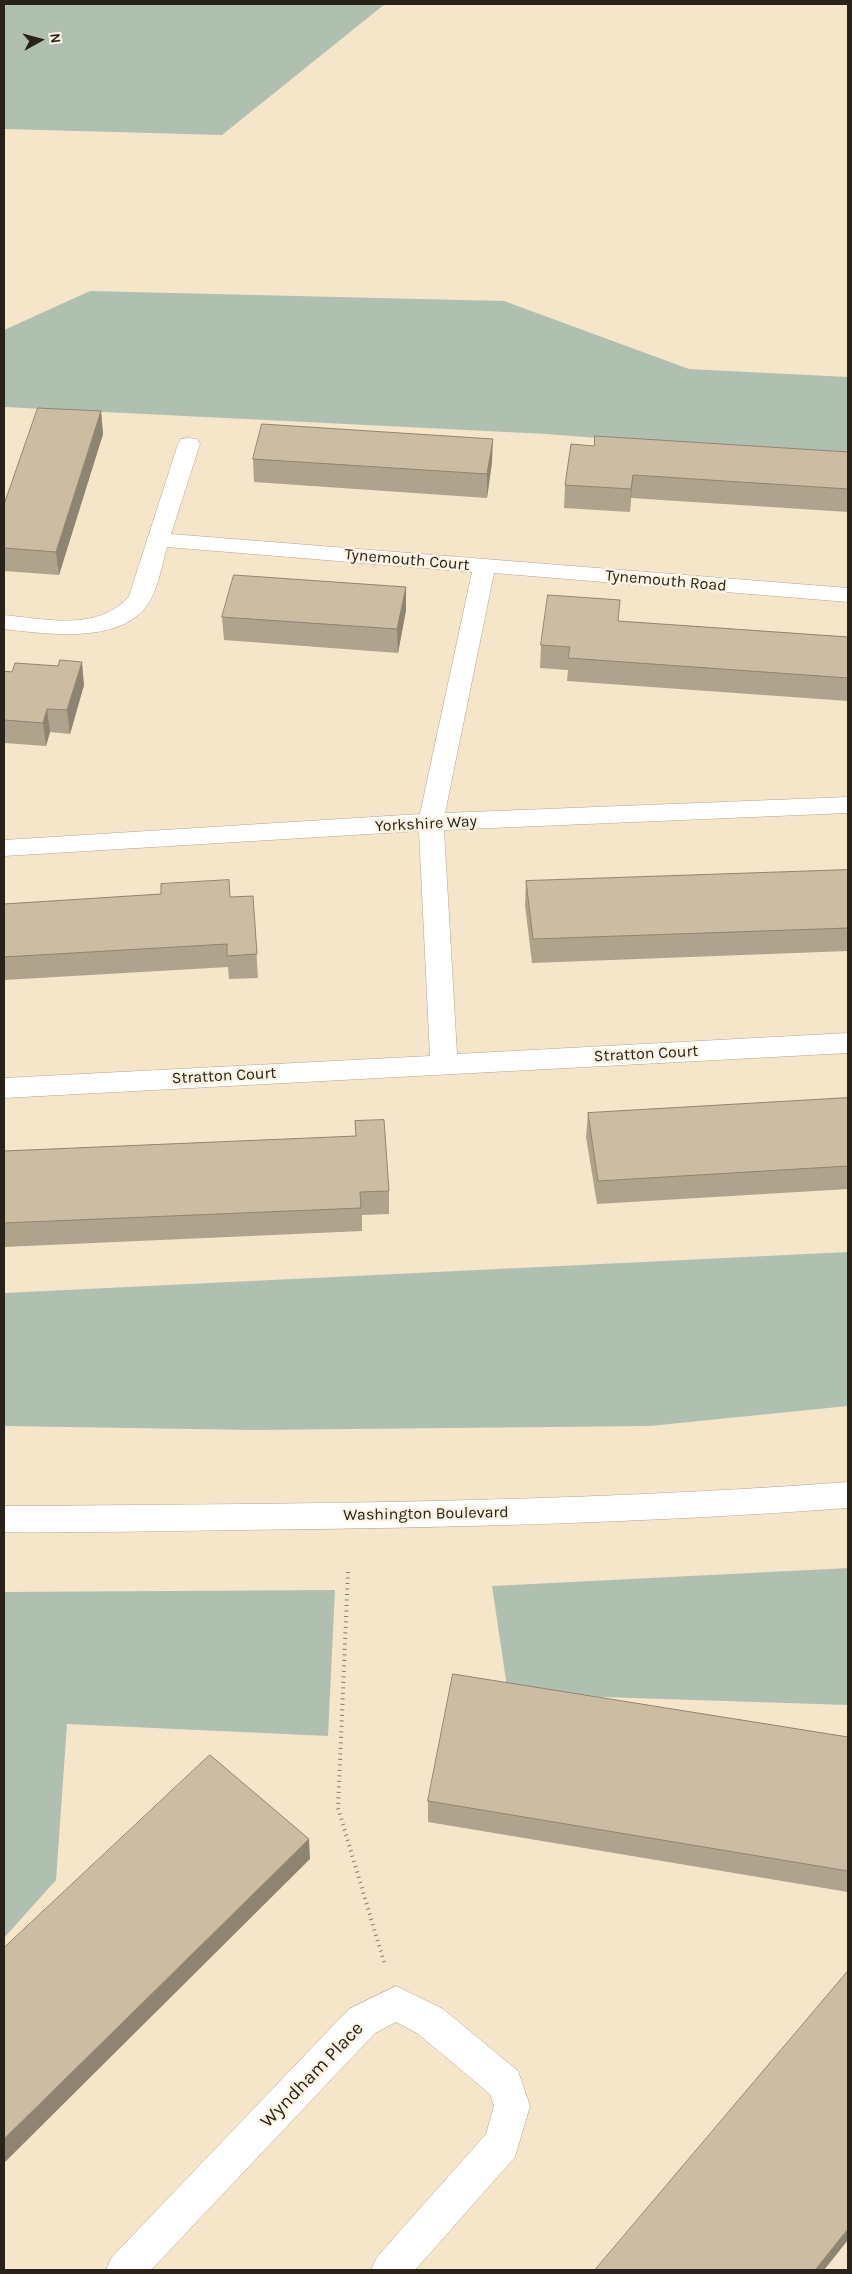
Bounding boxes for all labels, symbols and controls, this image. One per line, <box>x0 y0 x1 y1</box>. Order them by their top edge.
north arrow <box>15 15 65 65</box>
text: N <box>46 32 64 44</box>
street label: Tynemouth Court <box>344 545 470 575</box>
street label: Tynemouth Road <box>604 566 728 596</box>
street label: Yorkshire Way <box>375 812 477 836</box>
street label: Stratton Court <box>593 1042 699 1066</box>
street label: Stratton Court <box>171 1064 277 1088</box>
street label: Washington Boulevard <box>343 1503 509 1525</box>
street label: Wyndham Place <box>256 2017 368 2133</box>

